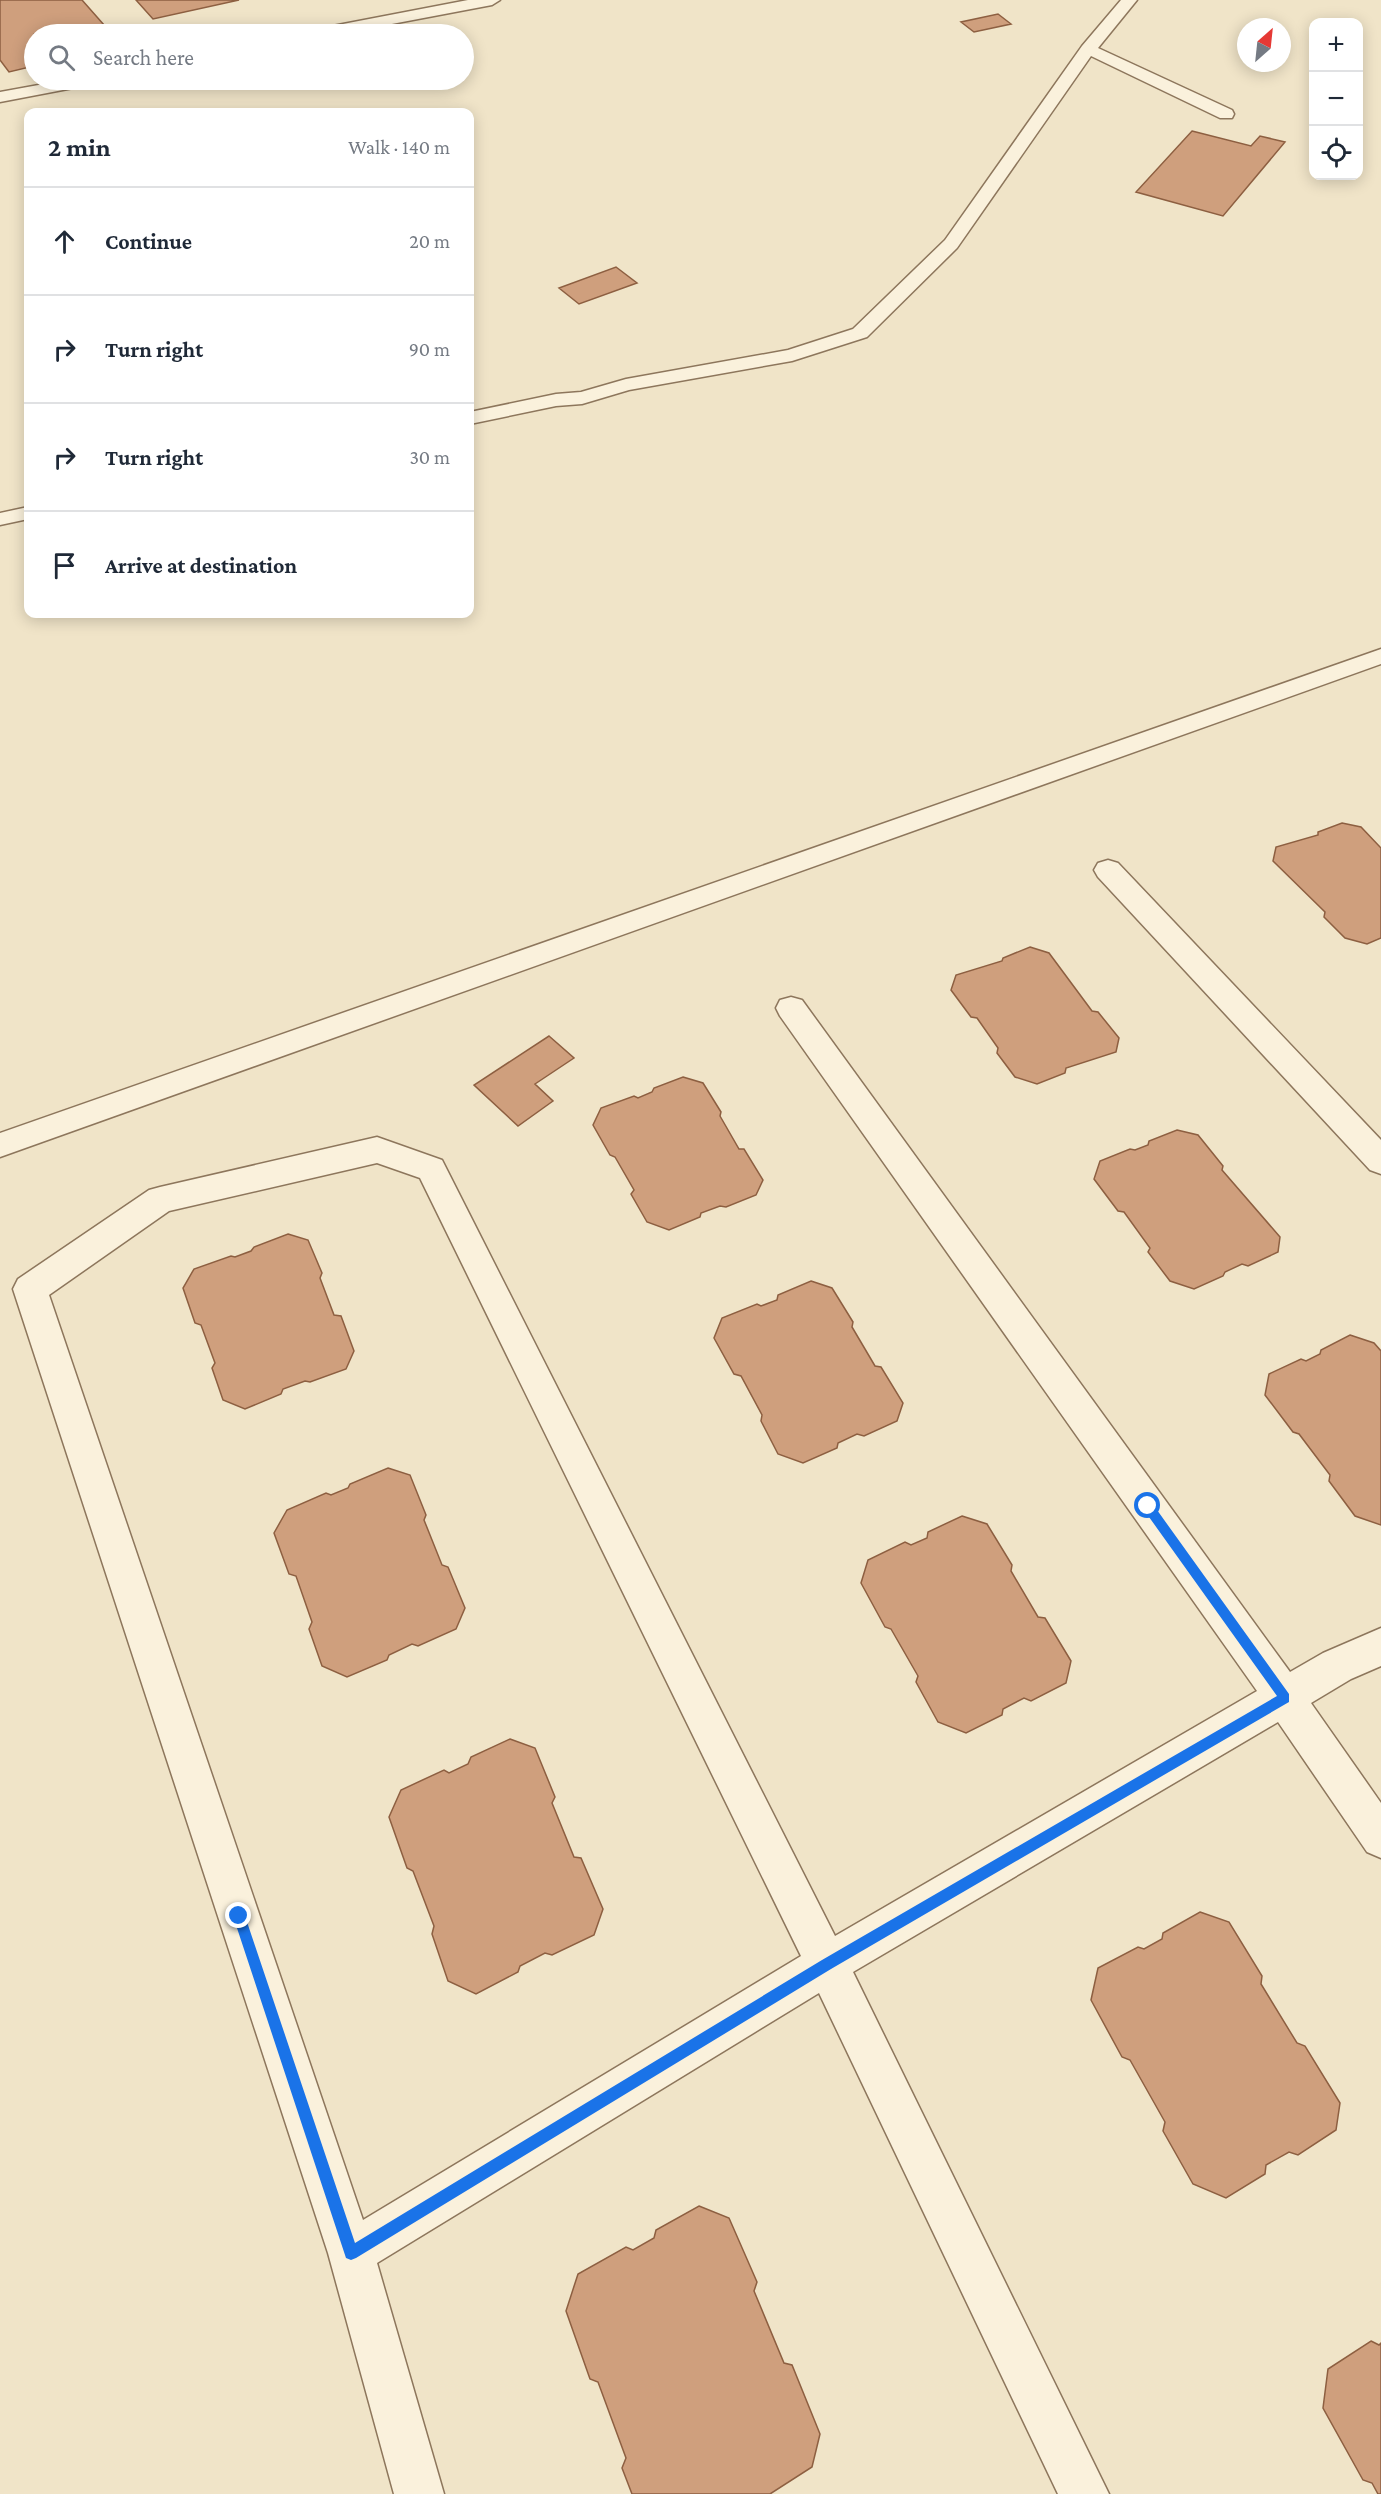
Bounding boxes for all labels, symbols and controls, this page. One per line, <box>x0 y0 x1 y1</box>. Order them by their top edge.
north arrow <box>1237 18 1291 72</box>
map controls <box>1309 18 1363 180</box>
button: + <box>1309 18 1363 72</box>
search box <box>24 24 474 90</box>
icon: search <box>45 41 78 74</box>
text: Search here <box>93 45 194 70</box>
button: − <box>1309 72 1363 126</box>
button: locate <box>1309 126 1363 180</box>
text: 2 min <box>48 133 111 162</box>
text: Walk · 140 m <box>348 136 450 158</box>
icon: ahead <box>48 225 81 258</box>
text: Continue <box>105 229 192 254</box>
text: 20 m <box>409 230 450 252</box>
icon: right <box>48 333 81 366</box>
text: Turn right <box>105 337 203 362</box>
text: 90 m <box>409 338 450 360</box>
icon: right <box>48 441 81 474</box>
text: Turn right <box>105 445 203 470</box>
text: 30 m <box>409 446 450 468</box>
icon: arrive <box>48 549 81 582</box>
text: Arrive at destination <box>105 553 297 578</box>
route start <box>1134 1492 1160 1518</box>
route end <box>225 1902 251 1928</box>

